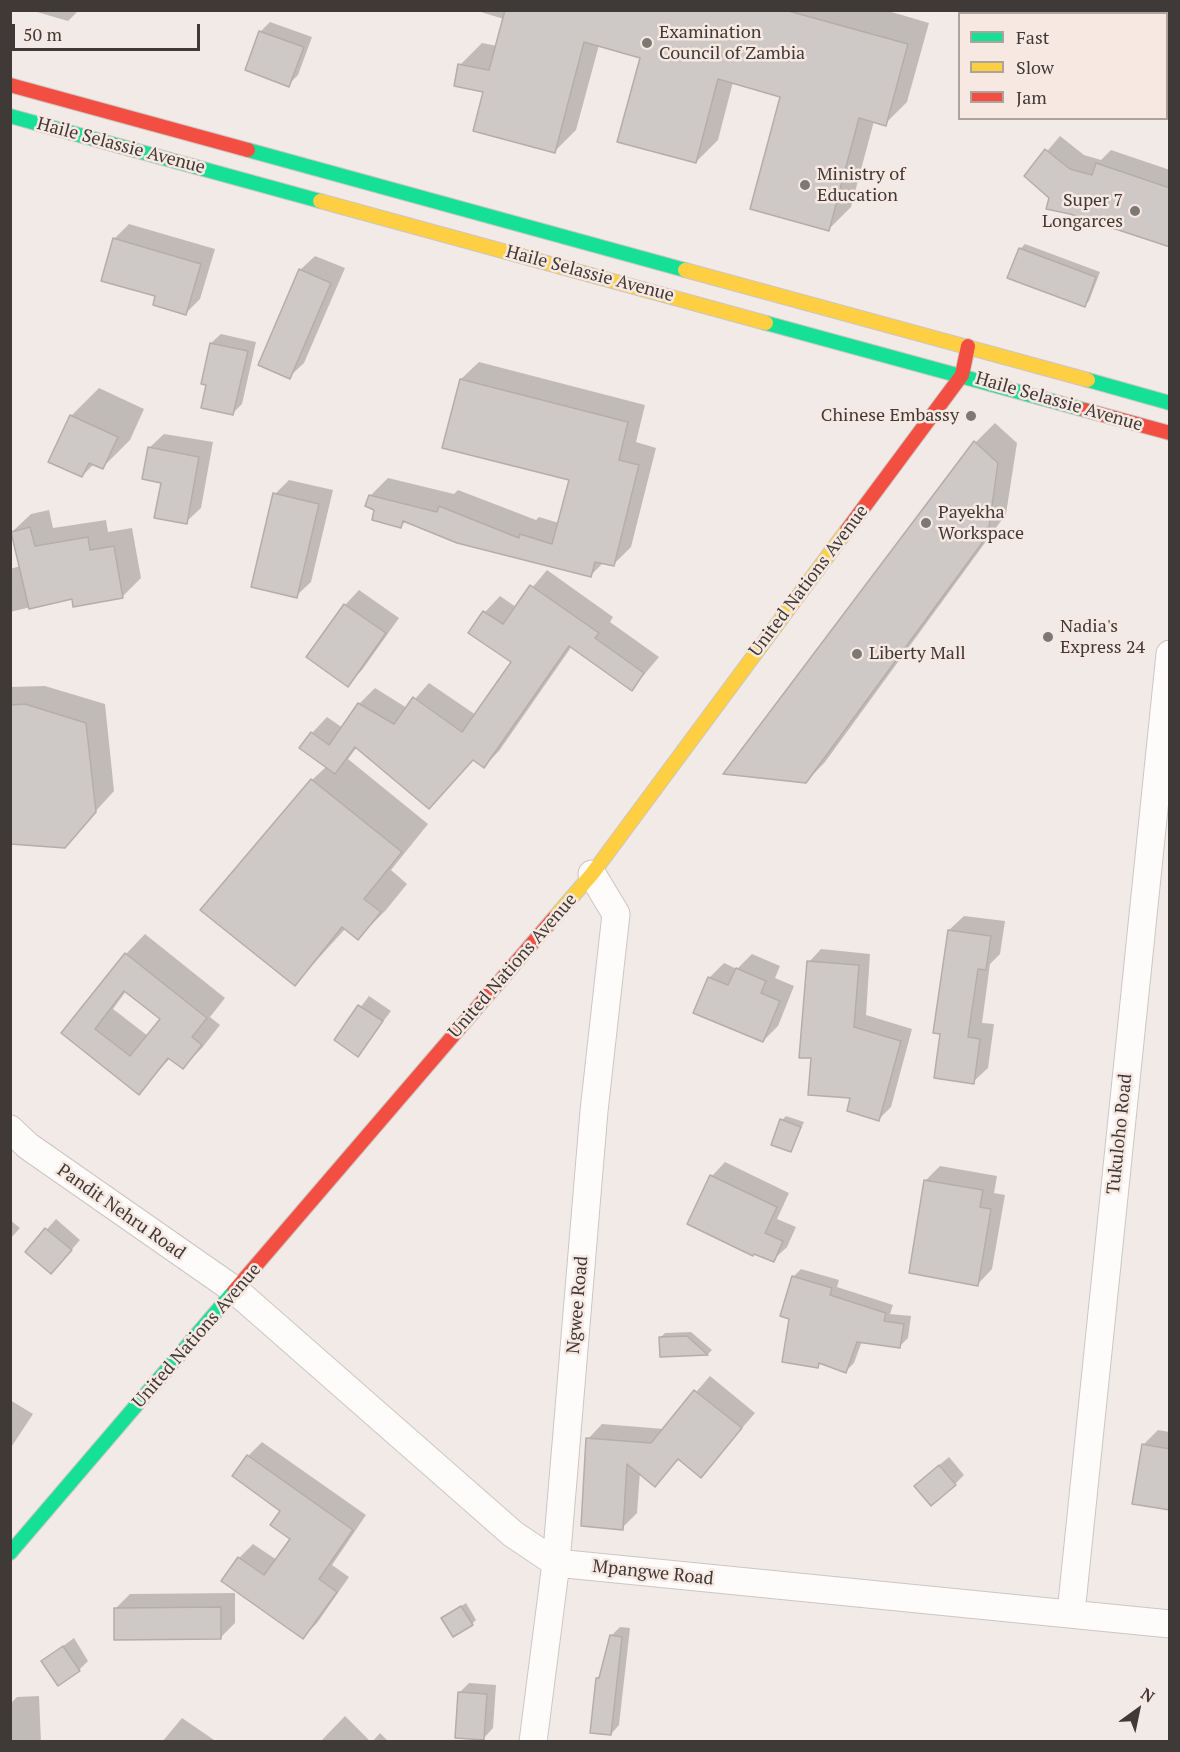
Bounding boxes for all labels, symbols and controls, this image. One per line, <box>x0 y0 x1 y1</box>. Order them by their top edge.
scale bar <box>15 12 202 50</box>
legend <box>958 12 1168 120</box>
text: 50 m <box>23 22 62 46</box>
place label: Examination Council of Zambia <box>659 22 805 64</box>
text: Fast <box>1016 25 1049 49</box>
marker: Examination Council of Zambia <box>640 36 654 50</box>
text: Slow <box>1016 55 1054 79</box>
text: Jam <box>1016 85 1047 109</box>
street label: Haile Selassie Avenue <box>35 113 207 179</box>
place label: Ministry of Education <box>817 164 905 207</box>
marker: Ministry of Education <box>798 178 812 192</box>
place label: Super 7 Longarces <box>1042 190 1123 232</box>
marker: Super 7 Longarces <box>1128 204 1142 218</box>
street label: Haile Selassie Avenue <box>504 241 676 307</box>
street label: Haile Selassie Avenue <box>973 368 1145 436</box>
place label: Chinese Embassy <box>821 405 959 427</box>
marker: Chinese Embassy <box>964 409 978 423</box>
street label: United Nations Avenue <box>745 501 873 661</box>
place label: Payekha Workspace <box>938 502 1024 544</box>
marker: Payekha Workspace <box>919 516 933 530</box>
place label: Nadia's Express 24 <box>1060 616 1145 658</box>
marker: Nadia's Express 24 <box>1041 630 1055 644</box>
place label: Liberty Mall <box>869 643 966 665</box>
marker: Liberty Mall <box>850 647 864 661</box>
street label: United Nations Avenue <box>444 889 582 1043</box>
street label: Tukuloho Road <box>1103 1073 1137 1195</box>
street label: Pandit Nehru Road <box>53 1160 189 1264</box>
street label: Ngwee Road <box>563 1255 593 1355</box>
street label: United Nations Avenue <box>128 1259 266 1413</box>
street label: Mpangwe Road <box>591 1556 715 1590</box>
north arrow <box>1108 1680 1168 1740</box>
text: N <box>1137 1682 1159 1707</box>

